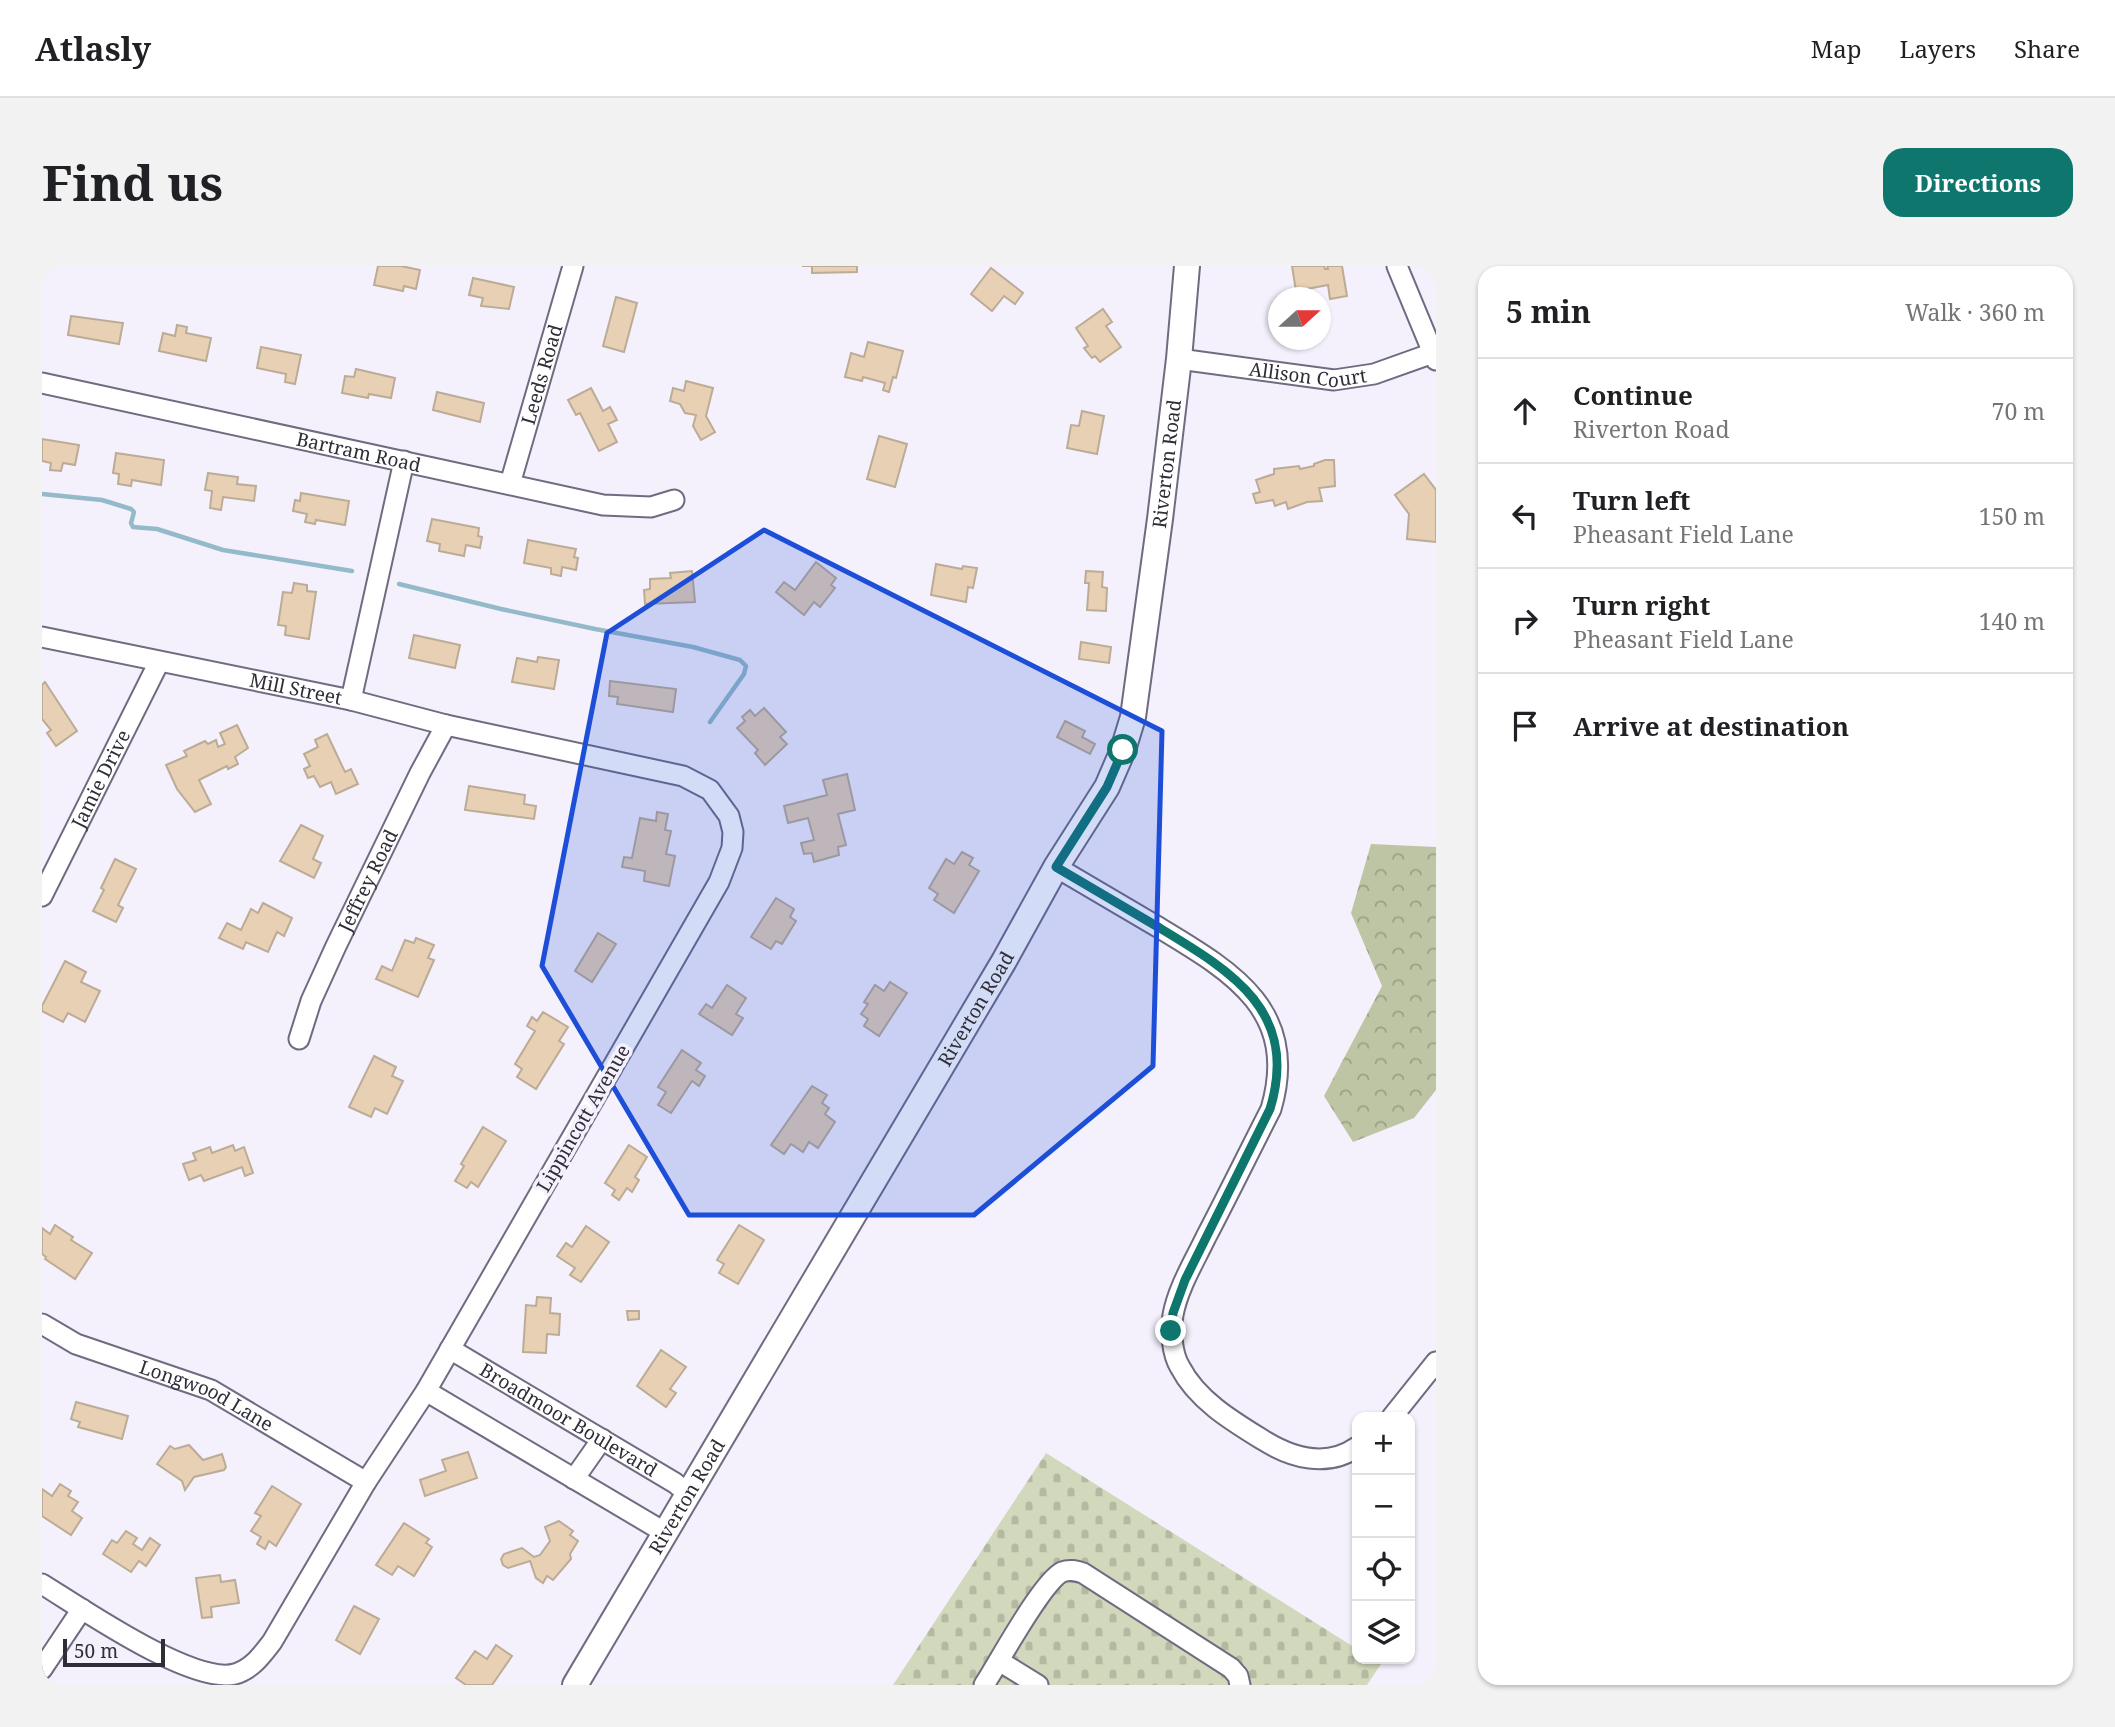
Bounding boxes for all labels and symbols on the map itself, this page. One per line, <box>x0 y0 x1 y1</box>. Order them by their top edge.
north arrow <box>1268 287 1331 350</box>
street label: Leeds Road <box>515 321 569 428</box>
street label: Allison Court <box>1247 356 1369 394</box>
street label: Riverton Road <box>1146 398 1187 530</box>
street label: Bartram Road <box>294 426 424 478</box>
street label: Mill Street <box>247 667 345 711</box>
street label: Jamie Drive <box>65 725 136 833</box>
route start <box>1107 734 1138 765</box>
street label: Jeffrey Road <box>331 825 404 937</box>
street label: Riverton Road <box>932 946 1020 1071</box>
street label: Lippincott Avenue <box>530 1040 636 1196</box>
route end <box>1155 1315 1186 1346</box>
street label: Longwood Lane <box>136 1354 278 1437</box>
street label: Broadmoor Boulevard <box>475 1357 662 1483</box>
street label: Riverton Road <box>642 1434 731 1559</box>
scale bar <box>63 1636 164 1668</box>

